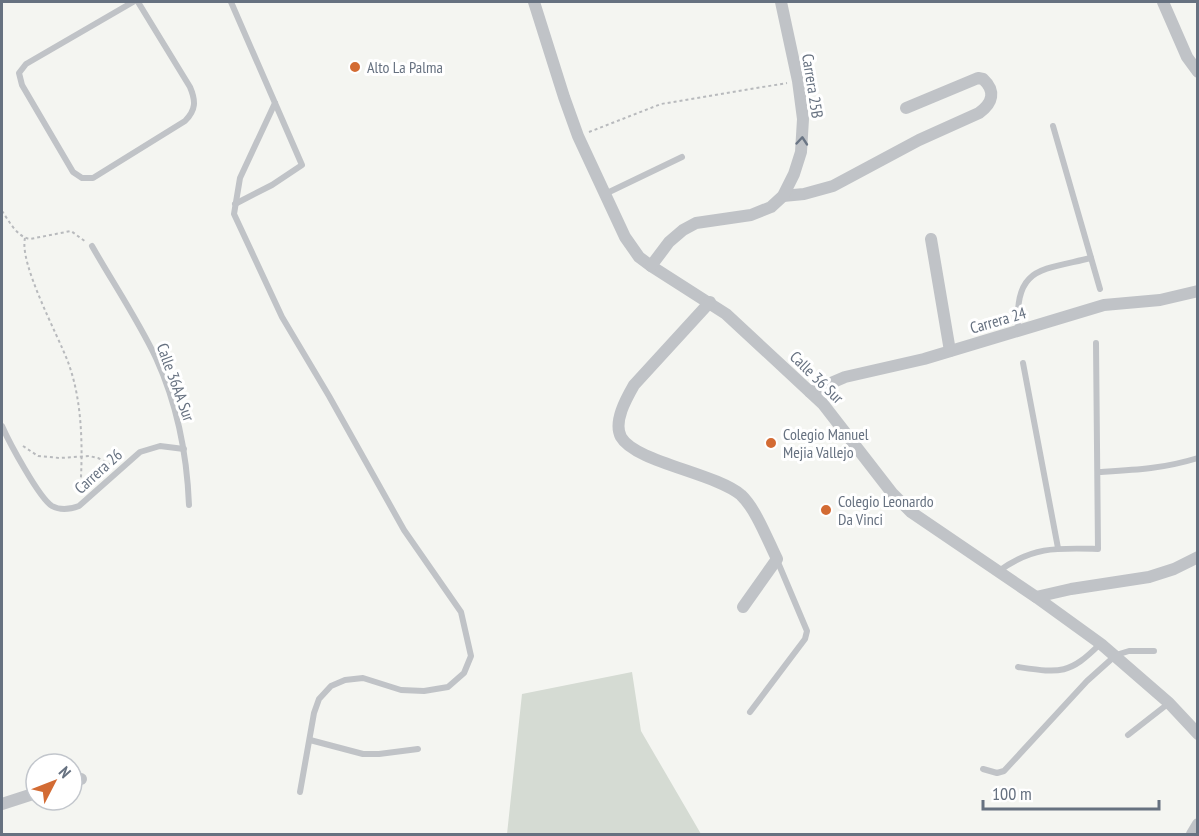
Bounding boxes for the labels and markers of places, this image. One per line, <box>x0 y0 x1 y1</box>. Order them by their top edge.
place label: Alto La Palma <box>367 57 443 77</box>
marker: Alto La Palma <box>348 60 362 74</box>
place label: Colegio Manuel Mejia Vallejo <box>783 424 869 462</box>
marker: Colegio Manuel Mejia Vallejo <box>764 436 778 450</box>
place label: Colegio Leonardo Da Vinci <box>838 491 934 529</box>
marker: Colegio Leonardo Da Vinci <box>819 503 833 517</box>

